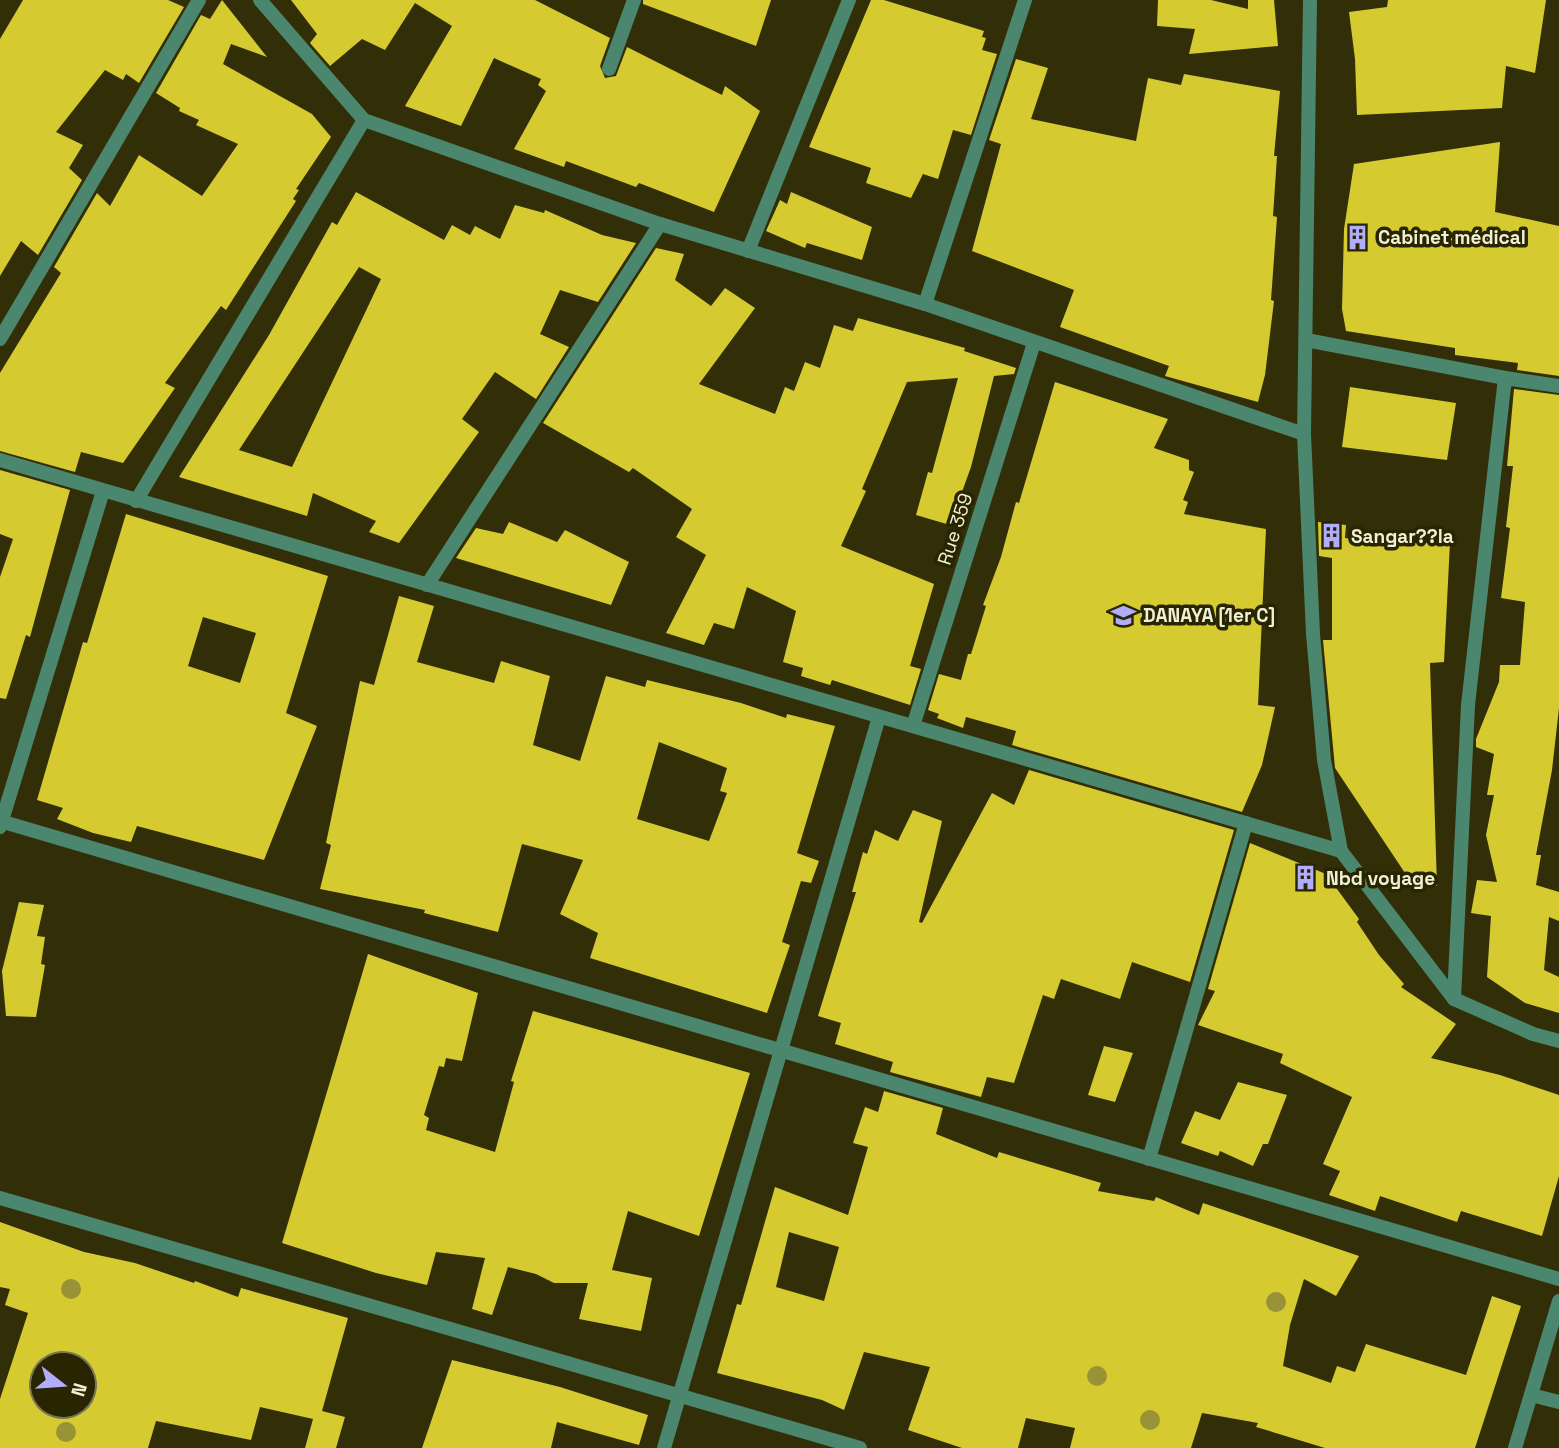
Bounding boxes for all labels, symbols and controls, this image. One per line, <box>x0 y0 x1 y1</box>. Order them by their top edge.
building icon: Cabinet médical <box>1344 223 1372 251</box>
place label: Cabinet médical <box>1378 225 1526 250</box>
street label: Rue 359 <box>932 490 978 568</box>
building icon: Sangar??la <box>1317 522 1345 550</box>
place label: Sangar??la <box>1351 524 1454 549</box>
school or university icon: DANAYA [1er C] <box>1109 601 1137 629</box>
place label: DANAYA [1er C] <box>1143 603 1275 628</box>
building icon: Nbd voyage <box>1292 864 1320 892</box>
place label: Nbd voyage <box>1326 866 1435 891</box>
north arrow <box>28 1350 98 1420</box>
text: N <box>65 1380 93 1400</box>

